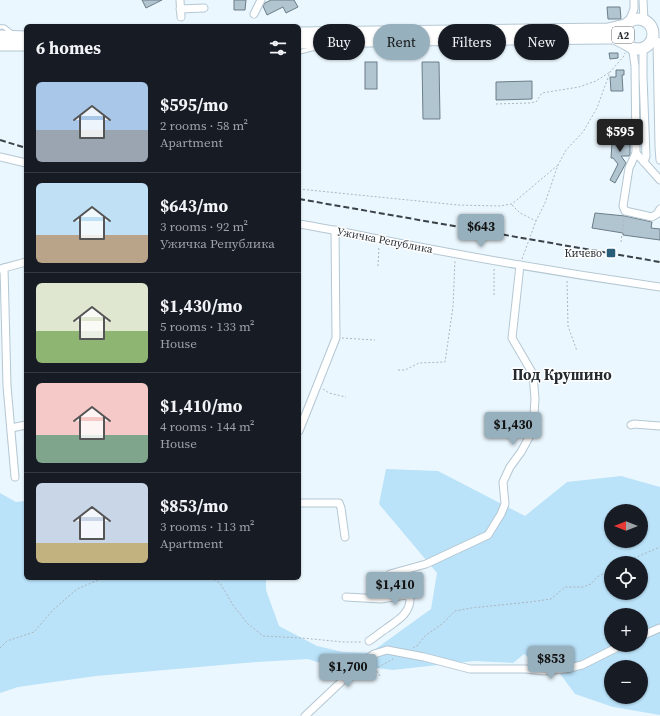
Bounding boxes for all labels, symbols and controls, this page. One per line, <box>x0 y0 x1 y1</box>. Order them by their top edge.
chip: Buy <box>313 24 365 60</box>
chip: Rent <box>373 24 430 60</box>
chip: Filters <box>438 24 506 60</box>
chip: New <box>514 24 569 60</box>
road number: A2 <box>612 27 634 43</box>
text: 6 homes <box>36 36 101 60</box>
icon: filters <box>267 37 289 59</box>
text: $595/mo <box>160 93 228 117</box>
icon: home <box>68 98 116 146</box>
text: 2 rooms · 58 m² <box>160 117 248 134</box>
pin: $595 <box>596 119 644 153</box>
text: $595 <box>606 123 634 140</box>
text: Apartment <box>160 134 223 151</box>
text: $643/mo <box>160 194 228 218</box>
icon: home <box>68 199 116 247</box>
pin: $643 <box>457 214 505 248</box>
text: 3 rooms · 92 m² <box>160 218 248 235</box>
text: $643 <box>467 218 495 235</box>
street label: Ужичка Република <box>336 224 434 257</box>
text: Ужичка Република <box>160 235 275 252</box>
place label: Кичево <box>564 246 602 261</box>
marker: Кичево <box>605 247 617 259</box>
text: $1,430/mo <box>160 294 242 318</box>
icon: home <box>68 299 116 347</box>
text: 5 rooms · 133 m² <box>160 318 255 335</box>
text: House <box>160 335 197 352</box>
district label: Под Крушино <box>512 364 612 385</box>
text: $1,410/mo <box>160 394 242 418</box>
icon: home <box>68 399 116 447</box>
pin: $1,430 <box>480 412 546 446</box>
text: $1,430 <box>493 416 533 433</box>
text: 4 rooms · 144 m² <box>160 418 255 435</box>
text: House <box>160 435 197 452</box>
text: $853/mo <box>160 494 228 518</box>
icon: home <box>68 499 116 547</box>
north arrow <box>604 504 648 548</box>
map controls <box>604 504 648 704</box>
text: 3 rooms · 113 m² <box>160 518 255 535</box>
text: Apartment <box>160 535 223 552</box>
button: locate <box>604 556 648 600</box>
pin: $1,410 <box>362 572 428 606</box>
text: $1,410 <box>375 576 415 593</box>
button: + <box>604 608 648 652</box>
pin: $853 <box>527 646 575 680</box>
text: $853 <box>537 650 565 667</box>
pin: $1,700 <box>315 654 381 688</box>
text: $1,700 <box>328 658 368 675</box>
button: − <box>604 660 648 704</box>

